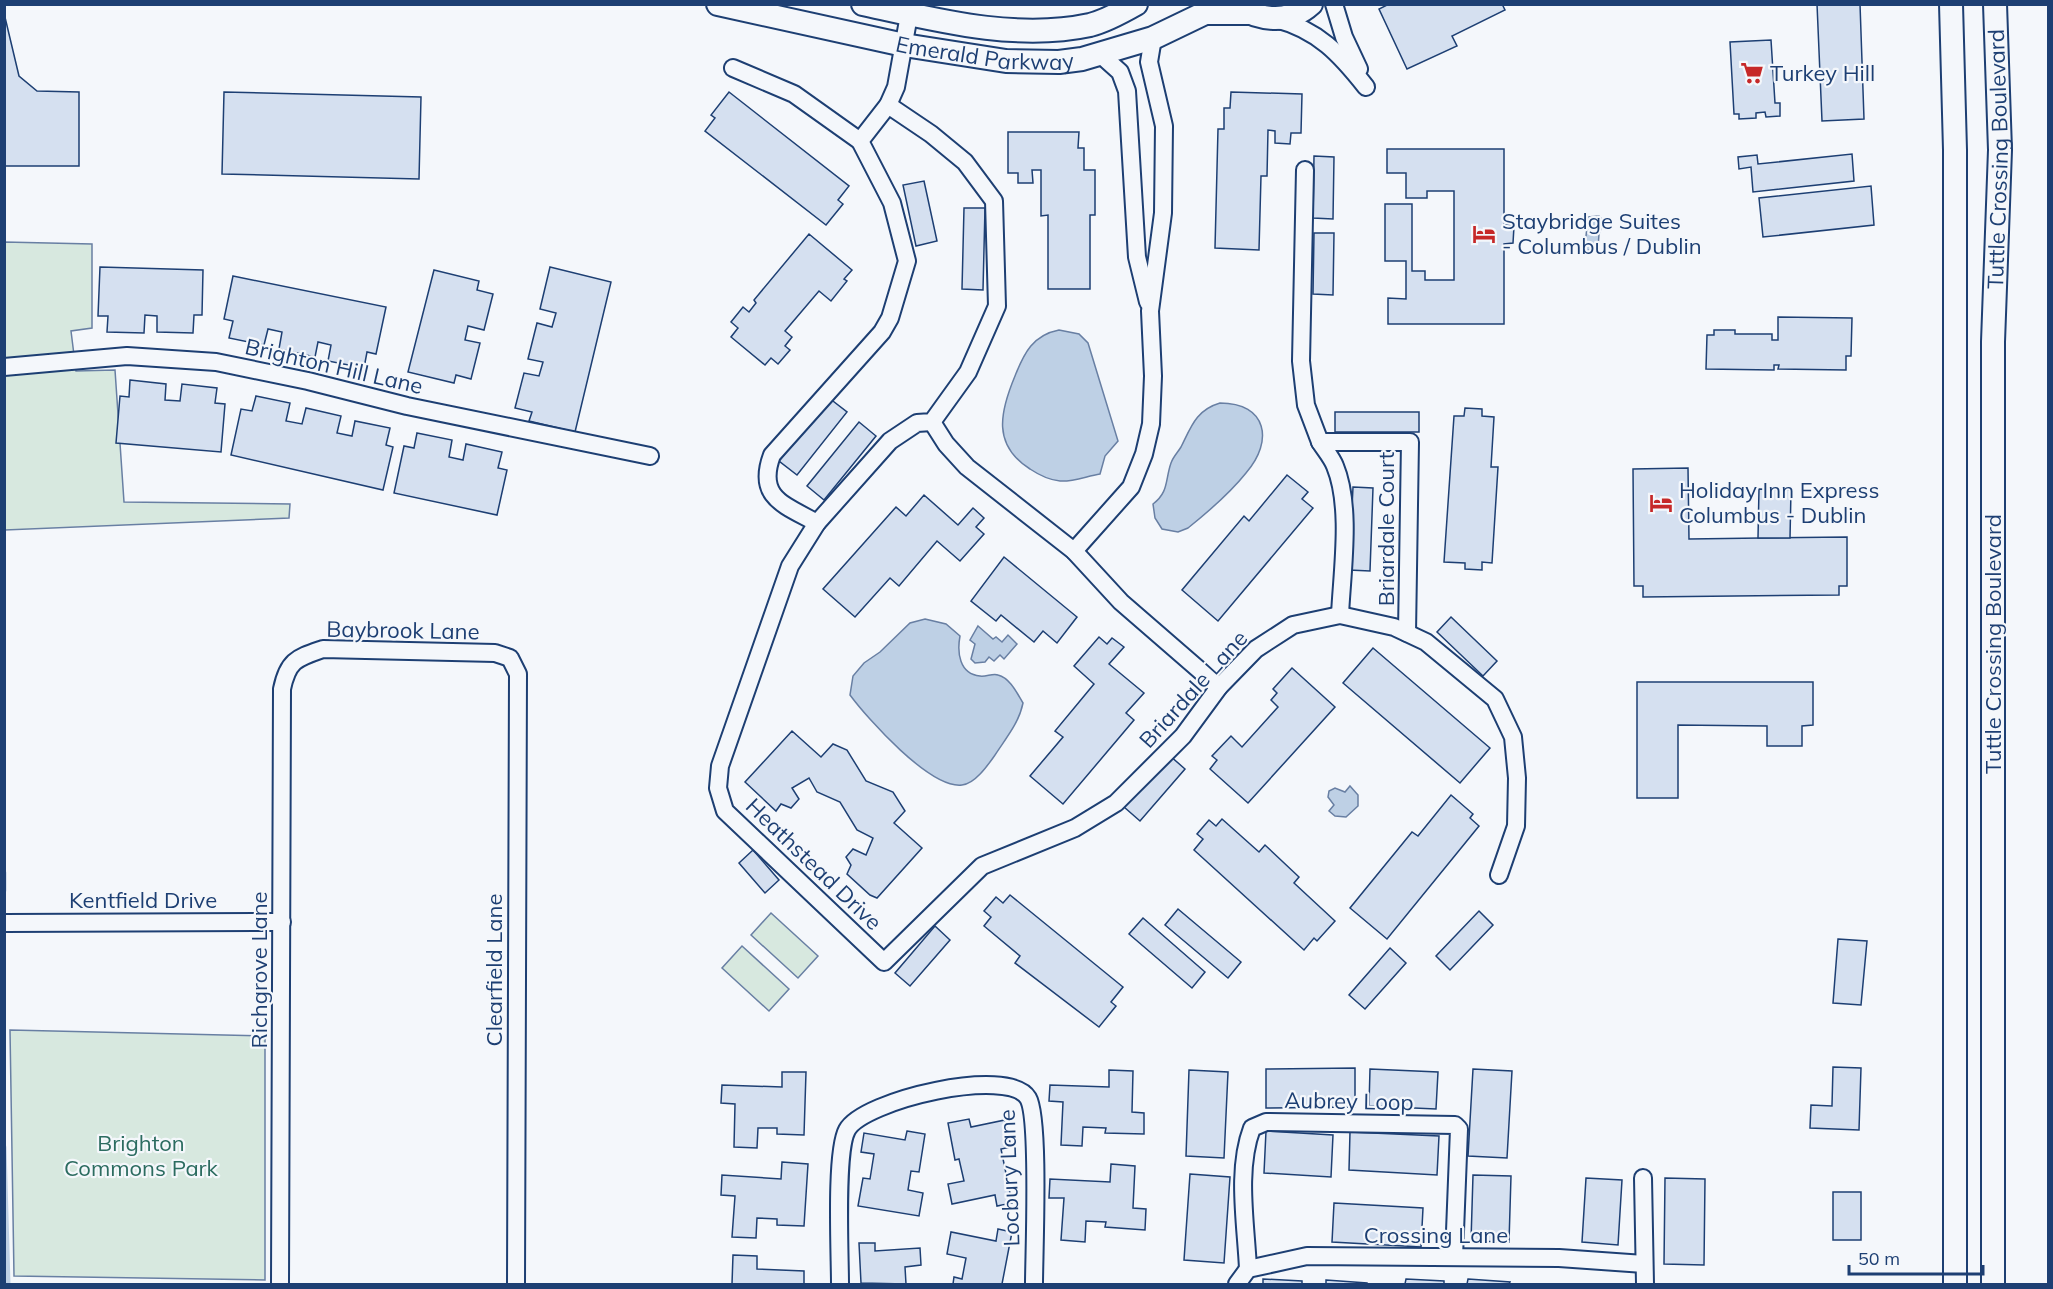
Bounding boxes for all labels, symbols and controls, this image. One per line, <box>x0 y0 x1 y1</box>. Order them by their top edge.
street label: Tuttle Crossing Boulevard <box>1981 29 2014 290</box>
street label: Emerald Parkway <box>893 30 1076 76</box>
place label: Turkey Hill <box>1770 59 1875 87</box>
supermarket icon: Turkey Hill <box>1739 60 1765 86</box>
place label: Staybridge Suites - Columbus / Dublin <box>1502 207 1702 260</box>
hotel icon: Staybridge Suites - Columbus / Dublin <box>1471 221 1497 247</box>
street label: Brighton Hill Lane <box>242 332 426 400</box>
street label: Briardale Court <box>1372 452 1400 606</box>
place label: Holiday Inn Express Columbus - Dublin <box>1679 476 1879 529</box>
hotel icon: Holiday Inn Express Columbus - Dublin <box>1648 490 1674 516</box>
street label: Tuttle Crossing Boulevard <box>1979 514 2007 774</box>
street label: Baybrook Lane <box>326 615 480 645</box>
street label: Briardale Lane <box>1133 624 1253 754</box>
street label: Heathstead Drive <box>740 792 888 936</box>
street label: Kentfield Drive <box>69 886 217 914</box>
street label: Richgrove Lane <box>245 891 273 1049</box>
street label: Clearfield Lane <box>480 894 508 1046</box>
street label: Aubrey Loop <box>1284 1086 1414 1116</box>
street label: Locbury Lane <box>993 1109 1025 1247</box>
park label: Brighton Commons Park <box>64 1129 219 1182</box>
street label: Crossing Lane <box>1364 1221 1508 1249</box>
scale bar <box>1849 1238 1982 1276</box>
text: 50 m <box>1858 1247 1900 1270</box>

